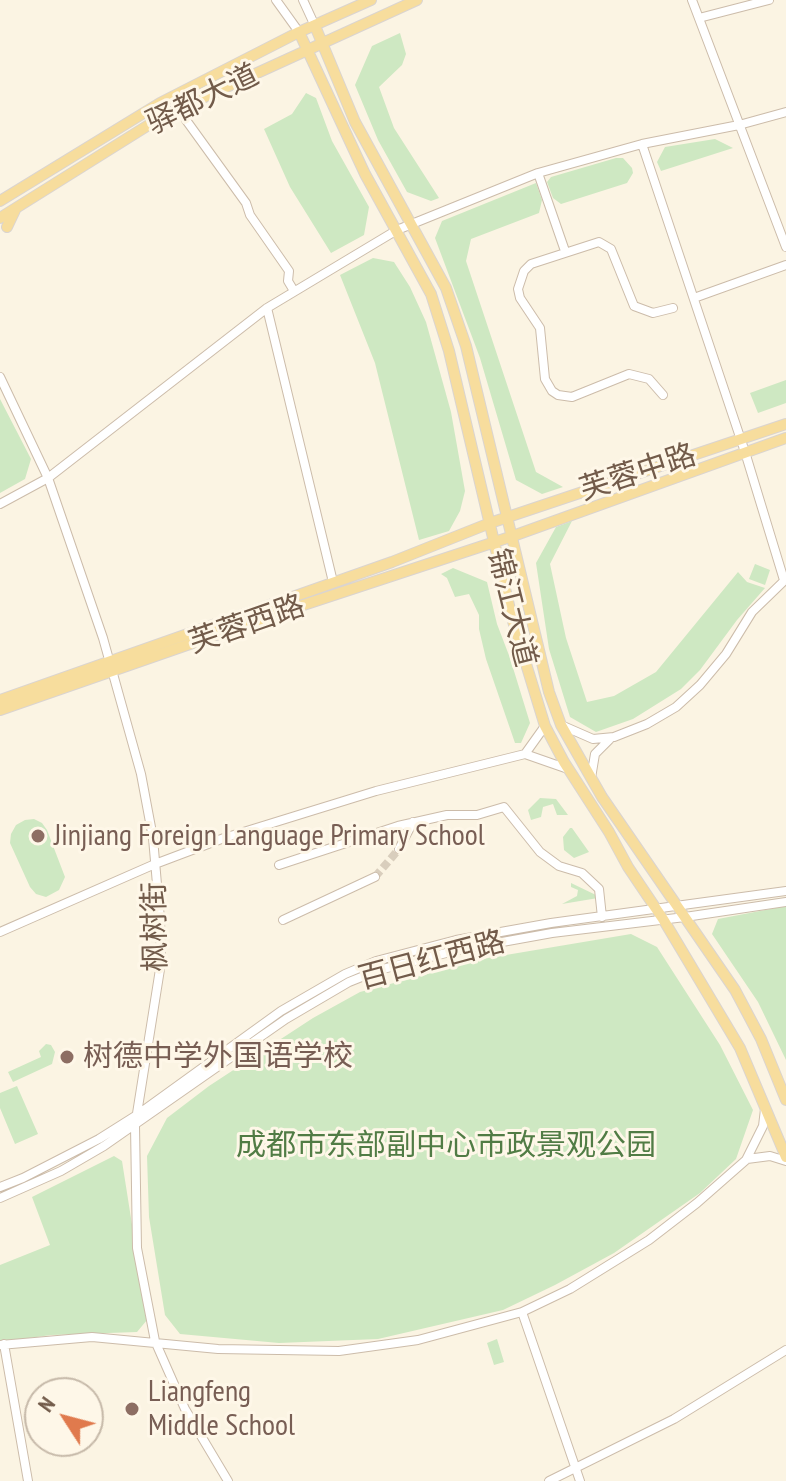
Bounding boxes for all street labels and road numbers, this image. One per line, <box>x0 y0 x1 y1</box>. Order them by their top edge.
street label: 驿都大道 <box>141 58 265 142</box>
street label: 芙蓉中路 <box>575 437 701 509</box>
street label: 锦江大道 <box>479 545 543 671</box>
street label: 芙蓉西路 <box>184 588 310 662</box>
street label: 枫树街 <box>137 882 175 972</box>
street label: 百日红西路 <box>355 924 509 998</box>

